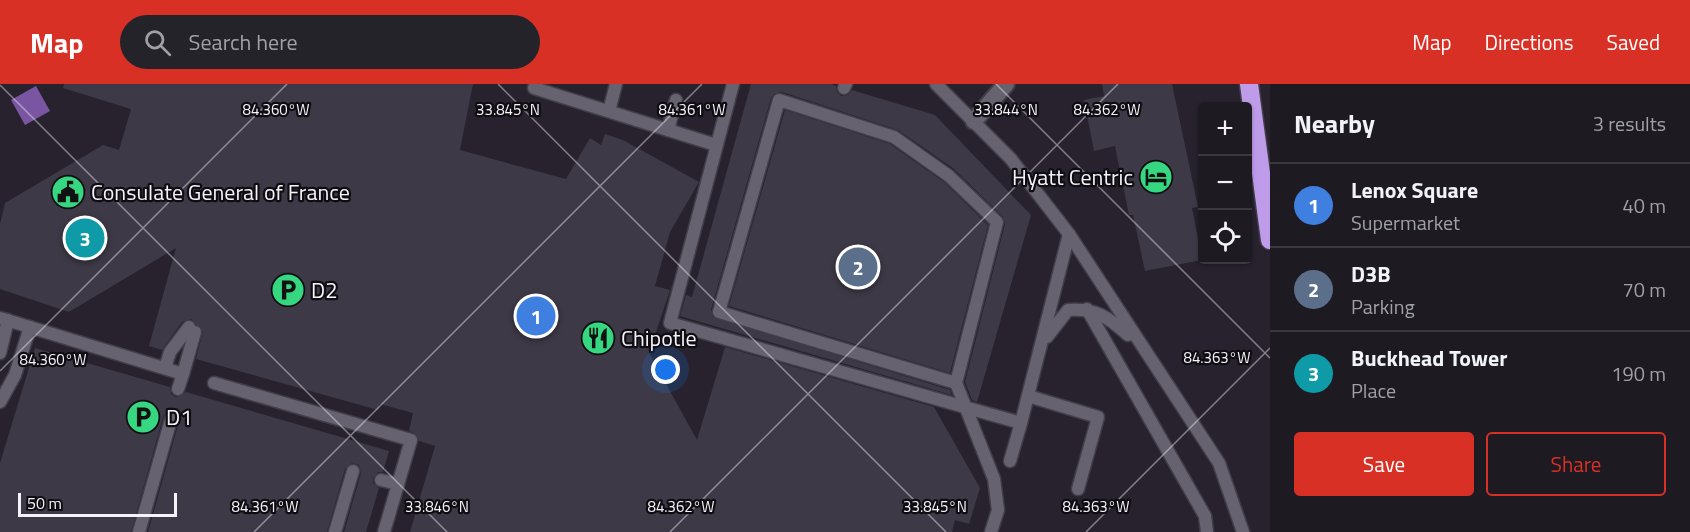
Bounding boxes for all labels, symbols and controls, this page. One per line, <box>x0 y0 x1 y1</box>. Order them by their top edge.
search box <box>120 15 540 69</box>
text: Map <box>30 21 84 64</box>
text: Search here <box>189 25 298 59</box>
icon: search <box>141 26 174 59</box>
text: Map <box>1412 26 1452 58</box>
text: Directions <box>1485 26 1574 58</box>
text: Saved <box>1607 26 1660 58</box>
text: 84.360°W <box>243 98 309 121</box>
text: 33.845°N <box>476 98 540 121</box>
text: 84.361°W <box>659 98 725 121</box>
text: 33.844°N <box>974 98 1038 121</box>
text: 84.362°W <box>1074 98 1140 121</box>
map controls <box>1198 102 1252 264</box>
button: + <box>1198 102 1252 156</box>
text: Nearby <box>1294 104 1375 143</box>
text: 3 results <box>1593 108 1666 139</box>
button: − <box>1198 156 1252 210</box>
hotel icon: Hyatt Centric <box>1138 159 1174 195</box>
place label: Hyatt Centric <box>1012 160 1133 194</box>
text: Lenox Square <box>1351 173 1478 207</box>
public building icon: Consulate General of France <box>50 174 86 210</box>
place label: Consulate General of France <box>91 175 350 209</box>
text: 1 <box>1308 190 1319 221</box>
text: 40 m <box>1622 190 1666 221</box>
text: Supermarket <box>1351 207 1460 238</box>
button: locate <box>1198 210 1252 264</box>
pin: 3 <box>66 216 104 260</box>
pin: 2 <box>838 244 878 290</box>
text: D3B <box>1351 257 1391 291</box>
parking icon: D2 <box>270 272 306 308</box>
place label: D2 <box>311 273 338 307</box>
text: 2 <box>1308 274 1319 305</box>
text: 70 m <box>1622 274 1666 305</box>
text: Parking <box>1351 291 1415 322</box>
pin: 1 <box>516 294 556 338</box>
restaurant icon: Chipotle <box>580 320 616 356</box>
place label: Chipotle <box>621 321 697 355</box>
text: Buckhead Tower <box>1351 341 1507 375</box>
text: 84.363°W <box>1184 346 1250 369</box>
text: 84.360°W <box>20 348 86 371</box>
your location <box>651 355 680 384</box>
text: 3 <box>1308 358 1319 389</box>
text: 190 m <box>1611 358 1666 389</box>
text: Place <box>1351 375 1396 406</box>
parking icon: D1 <box>125 399 161 435</box>
place label: D1 <box>166 400 193 434</box>
button: Save <box>1294 432 1474 496</box>
button: Share <box>1486 432 1666 496</box>
scale bar <box>18 490 177 518</box>
text: 50 m <box>27 491 62 515</box>
text: 84.361°W <box>232 495 298 518</box>
text: 33.846°N <box>405 495 469 518</box>
text: 84.362°W <box>648 495 714 518</box>
text: 33.845°N <box>903 495 967 518</box>
text: 84.363°W <box>1063 495 1129 518</box>

